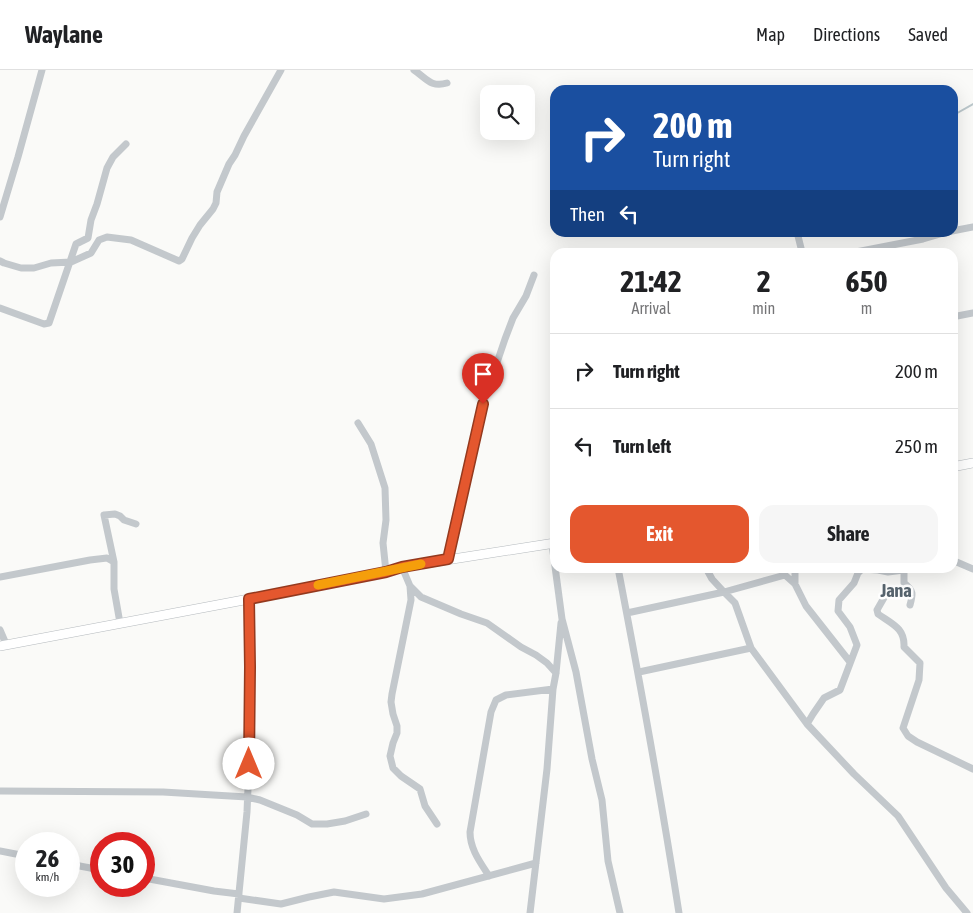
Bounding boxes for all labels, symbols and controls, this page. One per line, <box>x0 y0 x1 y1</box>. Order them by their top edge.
text: Waylane <box>25 21 103 48</box>
text: Map <box>756 24 785 45</box>
text: Directions <box>813 24 880 45</box>
text: Saved <box>908 24 948 45</box>
map controls <box>480 85 535 140</box>
button: search <box>480 85 535 140</box>
icon: right <box>570 105 635 170</box>
text: 200 m <box>653 105 732 145</box>
text: Turn right <box>653 146 730 172</box>
icon: left <box>615 200 643 228</box>
text: Then <box>570 203 605 225</box>
text: 21:42 <box>620 264 682 298</box>
text: 2 <box>757 264 771 298</box>
text: 650 <box>845 264 888 298</box>
text: Arrival <box>632 299 671 317</box>
text: min <box>752 299 775 317</box>
text: m <box>861 299 872 317</box>
pin <box>462 353 504 404</box>
icon: right <box>570 357 598 385</box>
icon: arrive <box>469 360 497 388</box>
text: Turn right <box>613 360 680 382</box>
text: 200 m <box>895 360 938 382</box>
icon: left <box>570 432 598 460</box>
text: Turn left <box>613 435 671 457</box>
text: 250 m <box>895 435 938 457</box>
button: Exit <box>570 505 749 563</box>
button: Share <box>759 505 938 563</box>
district label: Jana <box>879 580 912 601</box>
position arrow <box>222 737 274 789</box>
speed limit sign: 30 <box>90 832 155 897</box>
text: 26 <box>36 844 59 872</box>
text: km/h <box>36 870 59 884</box>

